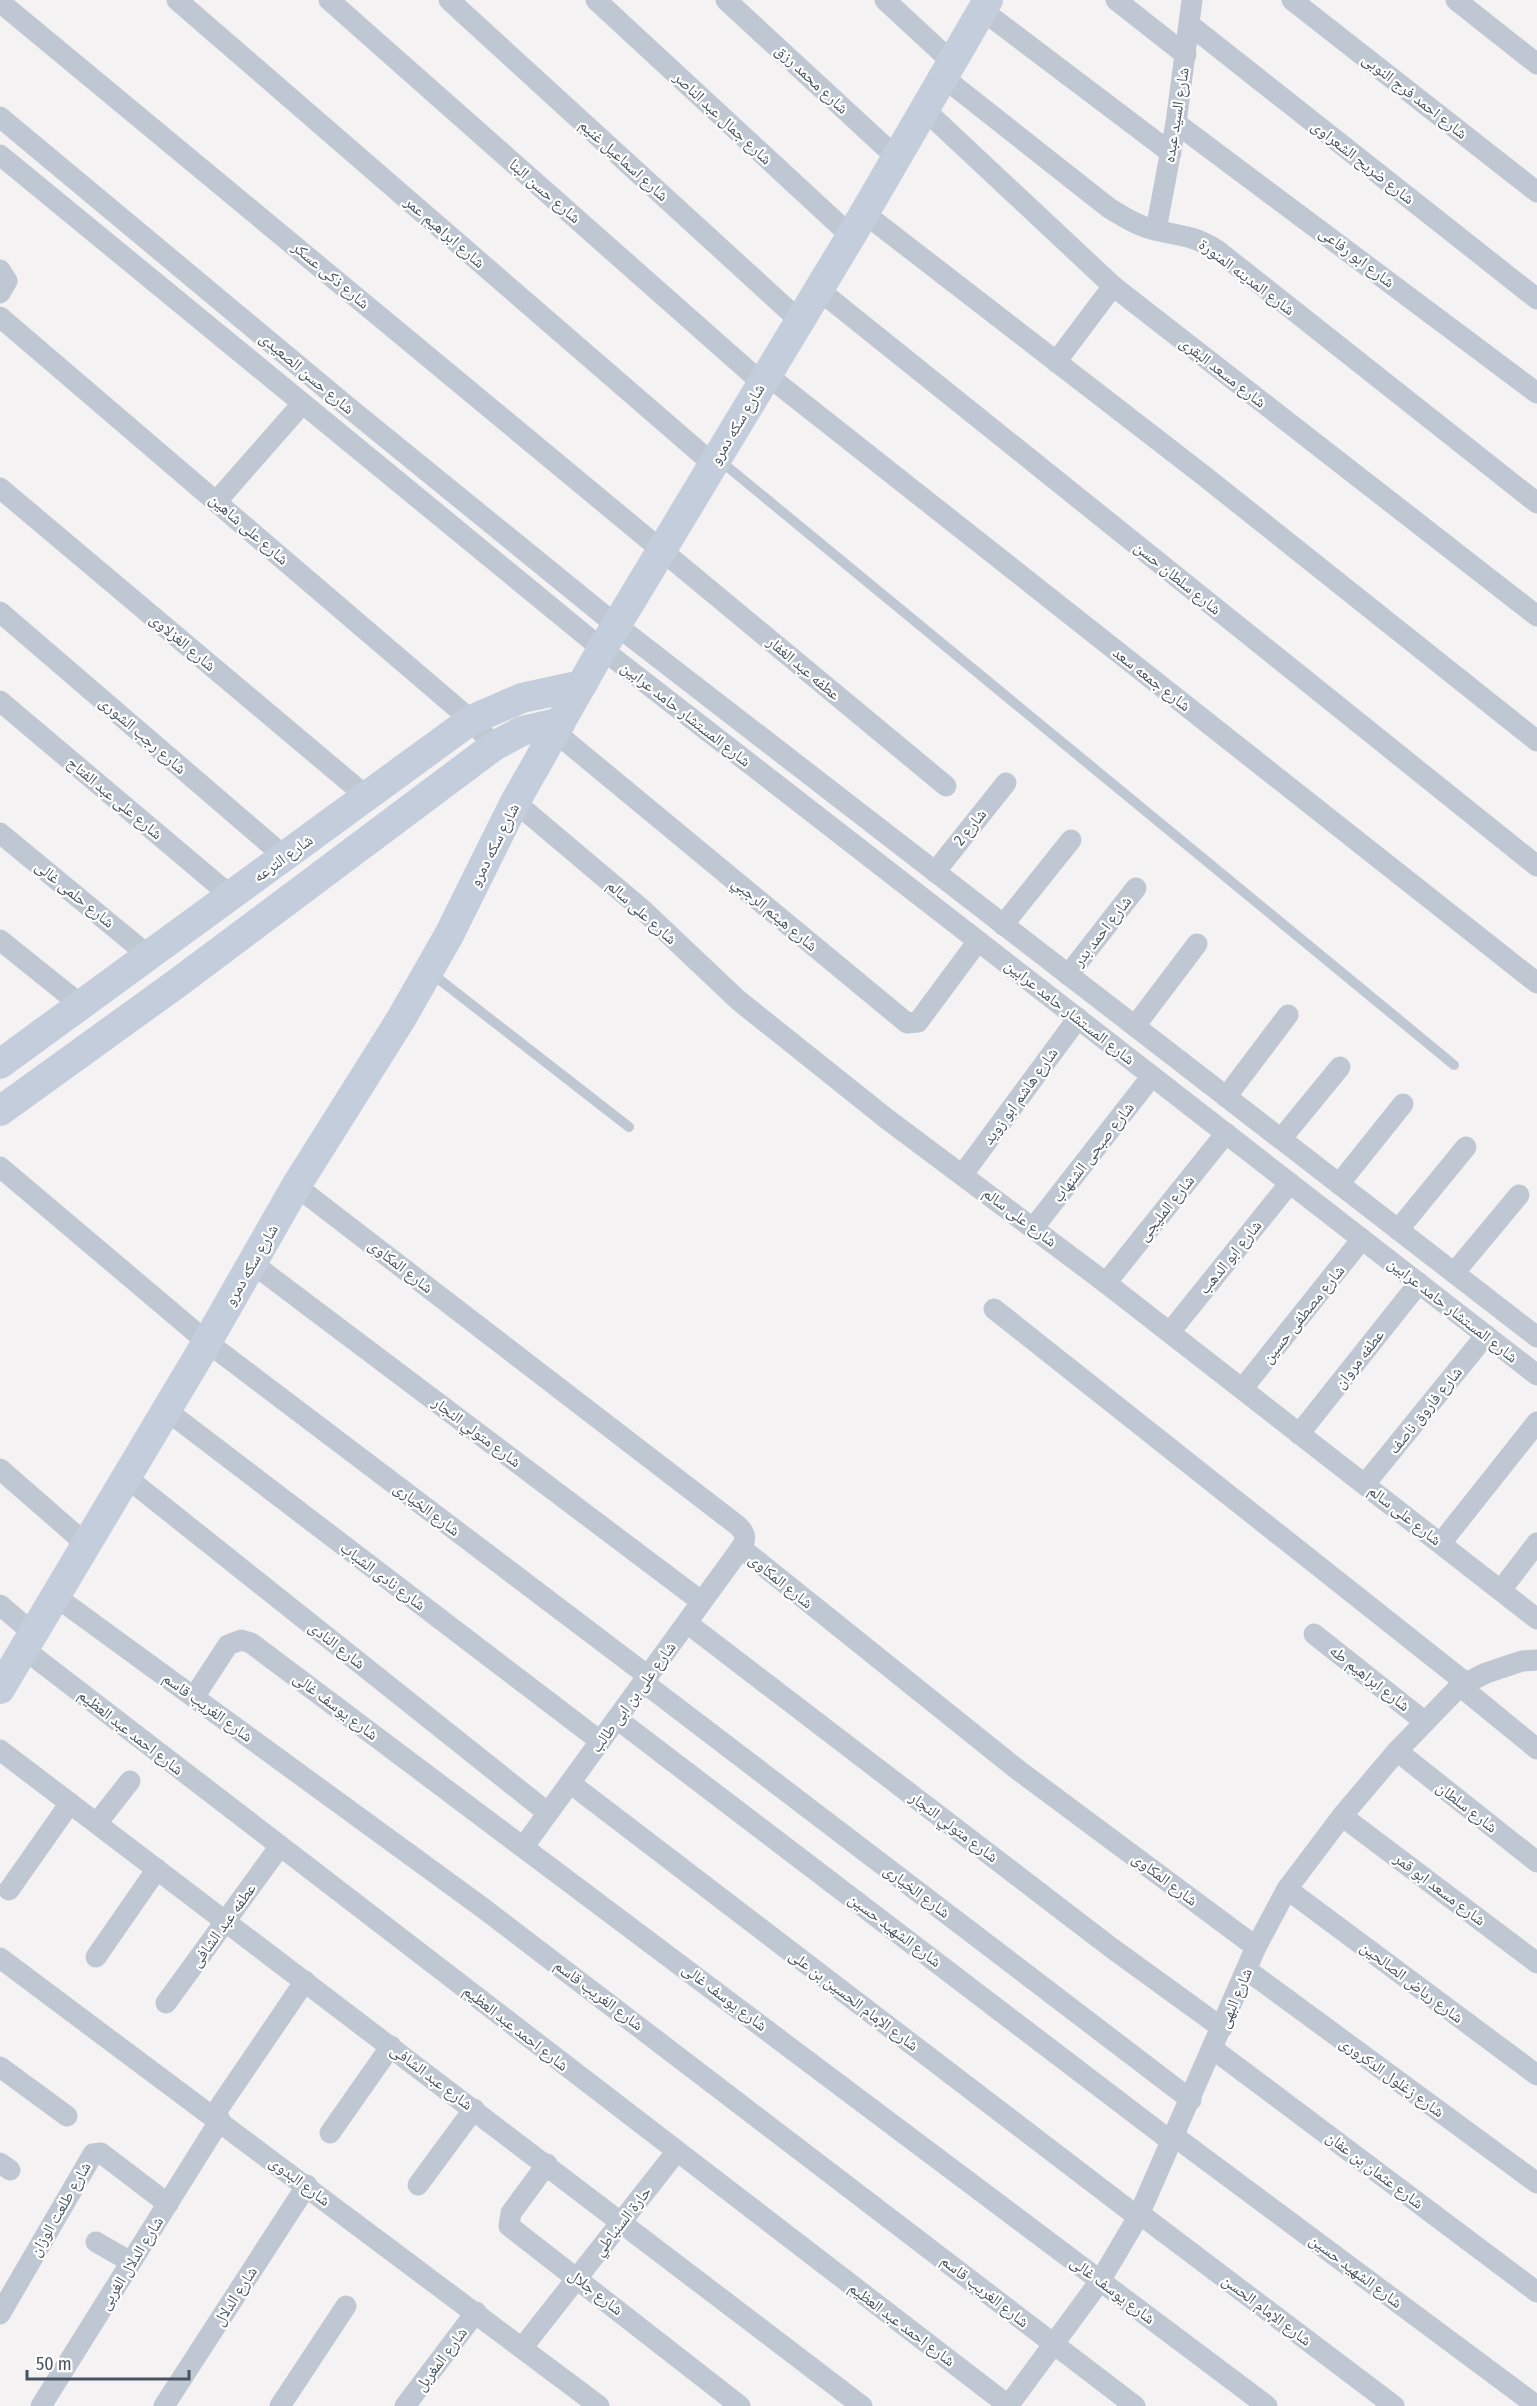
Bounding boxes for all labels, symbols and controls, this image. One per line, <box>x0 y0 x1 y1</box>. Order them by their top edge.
street label: شارع محمد رزق <box>771 40 852 118</box>
street label: شارع احمد فرج النوبى <box>1358 49 1471 144</box>
street label: شارع السيد عبده <box>1159 66 1194 164</box>
street label: شارع جمال عبد الناصر <box>669 67 776 169</box>
street label: شارع اسماعيل غنيم <box>575 115 672 206</box>
street label: شارع ضريح الشعراوى <box>1307 116 1418 209</box>
street label: شارع حسن البنا <box>505 155 585 228</box>
street label: شارع ابراهيم عمر <box>400 191 489 273</box>
street label: شارع ابو رفاعى <box>1315 222 1399 292</box>
street label: شارع المدينه المنورة <box>1195 235 1299 320</box>
street label: شارع ذكى عسكر <box>287 237 373 313</box>
street label: شارع حسن الصعيدى <box>255 328 358 419</box>
street label: شارع مسعد البقرى <box>1175 332 1270 412</box>
street label: شارع سكه دمرو <box>705 380 769 468</box>
street label: شارع على شاهين <box>205 489 293 569</box>
street label: شارع سلطان حسن <box>1130 537 1225 620</box>
street label: شارع الغزلاوى <box>146 609 220 676</box>
street label: عطفه عبد الغفار <box>763 631 844 704</box>
street label: شارع جمعه سعد <box>1109 643 1195 716</box>
street label: شارع المستشار حامد عرابين <box>617 657 755 771</box>
street label: شارع رجب الشورى <box>95 692 190 779</box>
street label: شارع على عبد الفتاح <box>63 753 166 844</box>
street label: شارع سكه دمرو <box>465 800 524 890</box>
street label: شارع 2 <box>950 805 991 850</box>
street label: شارع الترعه <box>250 830 317 887</box>
street label: شارع حلمى غالى <box>31 856 118 932</box>
street label: شارع هيثم الرجبي <box>726 873 822 958</box>
street label: شارع على سالم <box>603 876 681 949</box>
street label: شارع احمد بدر <box>1068 892 1136 971</box>
street label: شارع المستشار حامد عرابين <box>1001 955 1139 1069</box>
street label: شارع هاشم ابو زويد <box>978 1044 1062 1149</box>
street label: شارع صبحى الشنهاب <box>1048 1098 1139 1206</box>
street label: شارع المليجى <box>1134 1171 1199 1245</box>
street label: شارع على سالم <box>979 1183 1061 1252</box>
street label: شارع ابو الدهب <box>1194 1216 1266 1298</box>
street label: شارع سكه دمرو <box>220 1221 283 1310</box>
street label: شارع المكاوى <box>364 1235 437 1298</box>
street label: شارع المستشار حامد عرابين <box>1384 1253 1522 1367</box>
street label: شارع مصطفى حسين <box>1258 1261 1349 1368</box>
street label: عطفه مروان <box>1330 1326 1389 1393</box>
street label: شارع فاروق ناصف <box>1384 1363 1467 1458</box>
street label: شارع متولي النجار <box>426 1392 525 1474</box>
street label: شارع الخيارى <box>390 1478 464 1541</box>
street label: شارع على سالم <box>1364 1481 1445 1550</box>
street label: شارع نادى الشباب <box>336 1538 429 1615</box>
street label: شارع المكاوى <box>745 1549 817 1613</box>
street label: شارع النادى <box>304 1617 369 1674</box>
street label: شارع على بن ابى طالب <box>586 1638 680 1757</box>
street label: شارع ابراهيم طه <box>1325 1641 1414 1716</box>
street label: شارع الغريب قاسم <box>159 1668 257 1747</box>
street label: شارع يوسف غالى <box>289 1668 382 1745</box>
street label: شارع احمد عبد العظيم <box>74 1685 187 1780</box>
street label: شارع سلطان <box>1432 1777 1501 1837</box>
street label: شارع متولي النجار <box>903 1787 1002 1869</box>
street label: شارع المكاوى <box>1128 1848 1201 1910</box>
street label: شارع مسعد ابو قمر <box>1389 1848 1489 1930</box>
street label: شارع الخيارى <box>880 1860 954 1923</box>
street label: عطفه عبد الشافى <box>186 1879 261 1971</box>
street label: شارع الشهيد حسين <box>844 1889 945 1972</box>
street label: شارع رياض الصالحين <box>1356 1937 1467 2028</box>
street label: شارع الإمام الحسين بن على <box>785 1945 922 2056</box>
street label: شارع الغريب قاسم <box>550 1955 647 2035</box>
street label: شارع يوسف غالى <box>678 1959 771 2036</box>
street label: شارع البهى <box>1214 1965 1257 2031</box>
street label: شارع احمد عبد العظيم <box>459 1981 572 2076</box>
street label: شارع زغلول الدكرورى <box>1335 2033 1448 2122</box>
street label: شارع عبد الشافى <box>387 2040 477 2115</box>
street label: شارع عثمان بن عفان <box>1322 2127 1427 2214</box>
street label: شارع البدوى <box>265 2152 334 2211</box>
street label: شارع طلعت الوزان <box>25 2158 96 2260</box>
street label: حارة السنباطي <box>589 2182 658 2262</box>
street label: شارع الدلال الغربى <box>95 2213 168 2314</box>
street label: شارع الشهيد حسين <box>1305 2230 1406 2313</box>
street label: شارع الغريب قاسم <box>937 2251 1033 2332</box>
street label: شارع يوسف غالى <box>1066 2252 1159 2329</box>
street label: شارع الدلال <box>209 2263 262 2330</box>
street label: شارع جلال <box>564 2265 627 2320</box>
street label: شارع الإمام الحسن <box>1218 2270 1315 2351</box>
street label: شارع احمد عبد العظيم <box>844 2278 959 2371</box>
street label: شارع المغربل <box>411 2323 472 2395</box>
scale bar <box>27 2343 189 2381</box>
text: 50 m <box>36 2353 72 2375</box>

